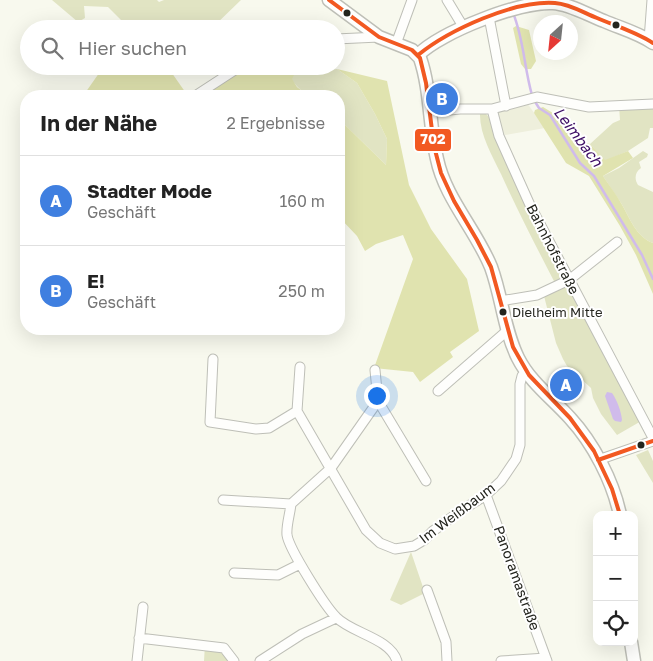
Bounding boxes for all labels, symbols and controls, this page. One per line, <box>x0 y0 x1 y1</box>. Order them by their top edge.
unlabelled marker <box>342 8 352 18</box>
north arrow <box>533 15 578 60</box>
search box <box>20 20 345 75</box>
unlabelled marker <box>611 20 621 30</box>
icon: search <box>38 34 66 62</box>
text: Hier suchen <box>78 36 187 59</box>
pin: B <box>426 80 458 118</box>
water label: Leimbach <box>551 103 607 170</box>
text: In der Nähe <box>40 110 157 136</box>
text: 2 Ergebnisse <box>227 113 325 133</box>
line badge: 702 <box>414 128 452 152</box>
text: 702 <box>420 130 446 147</box>
text: Stadter Mode <box>87 179 212 202</box>
text: A <box>50 191 62 211</box>
text: 160 m <box>279 191 325 211</box>
street label: Bahnhofstraße <box>523 201 583 297</box>
text: Geschäft <box>87 202 156 222</box>
text: E! <box>87 269 105 292</box>
text: B <box>50 281 62 301</box>
text: 250 m <box>278 281 325 301</box>
text: Geschäft <box>87 292 156 312</box>
place label: Dielheim Mitte <box>512 304 603 320</box>
marker: Dielheim Mitte <box>498 307 508 317</box>
pin: A <box>550 366 582 404</box>
your location <box>364 383 390 409</box>
unlabelled marker <box>636 440 646 450</box>
street label: Im Weißbaum <box>415 479 498 547</box>
map controls <box>593 511 638 646</box>
button: + <box>593 511 638 556</box>
street label: Panoramastraße <box>491 523 544 632</box>
button: − <box>593 556 638 601</box>
button: locate <box>593 601 638 646</box>

